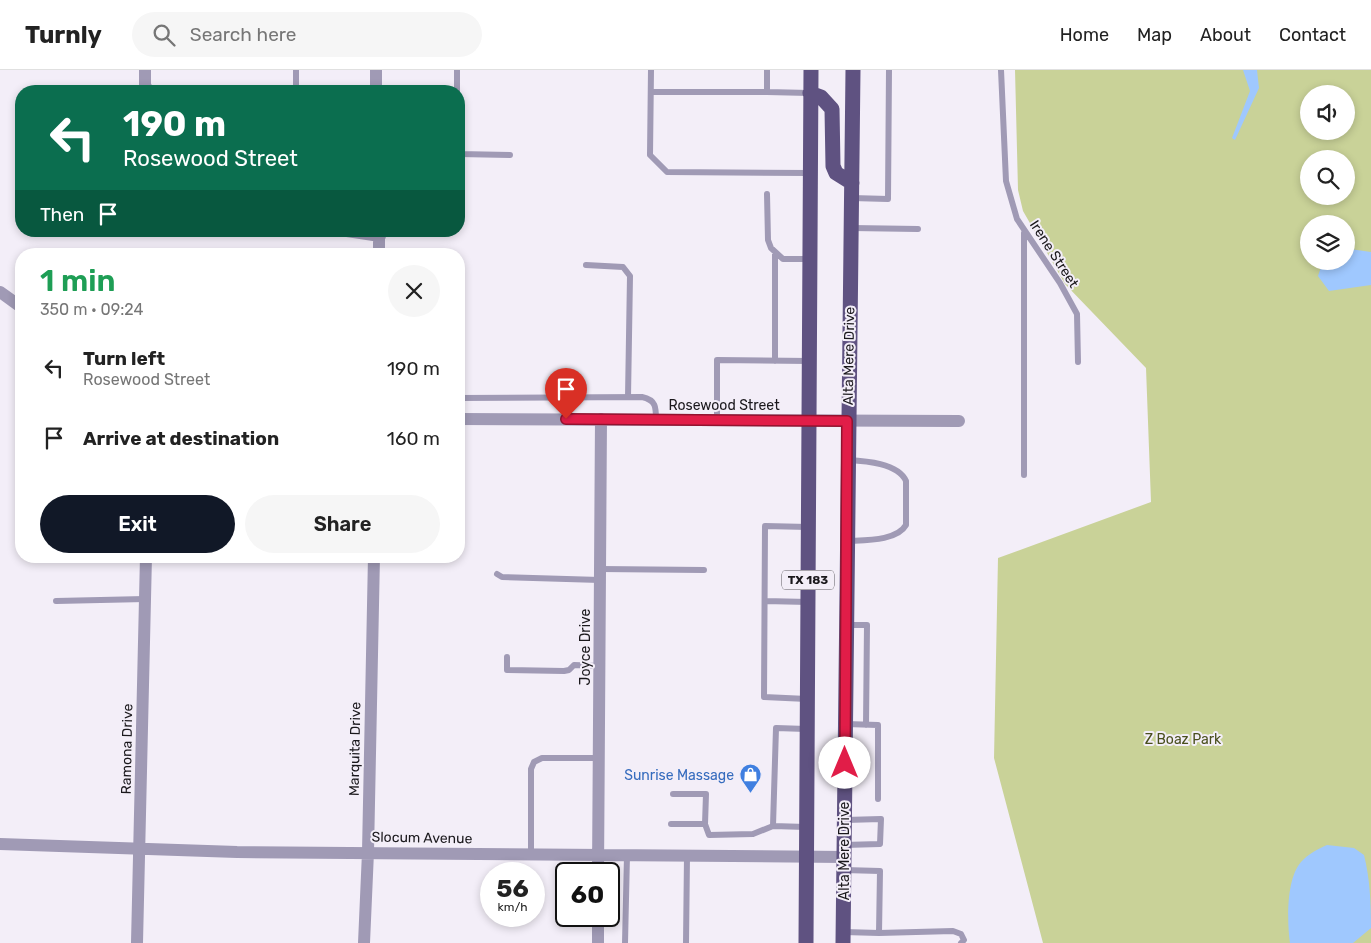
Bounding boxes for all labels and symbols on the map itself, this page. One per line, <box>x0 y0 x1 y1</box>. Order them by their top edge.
street label: Irene Street <box>1026 217 1082 291</box>
street label: Alta Mere Drive <box>840 306 858 405</box>
pin <box>545 368 587 419</box>
street label: Rosewood Street <box>668 397 780 414</box>
road number: TX 183 <box>782 570 834 590</box>
street label: Joyce Drive <box>577 608 594 685</box>
street label: Marquita Drive <box>346 701 364 796</box>
street label: Ramona Drive <box>118 703 136 795</box>
park label: Z Boaz Park <box>1145 731 1222 748</box>
position arrow <box>818 736 870 788</box>
shop icon: Sunrise Massage <box>738 763 762 794</box>
place label: Sunrise Massage <box>624 767 734 784</box>
street label: Alta Mere Drive <box>836 802 853 900</box>
street label: Slocum Avenue <box>371 829 473 847</box>
speed limit sign: 60 <box>555 862 620 927</box>

